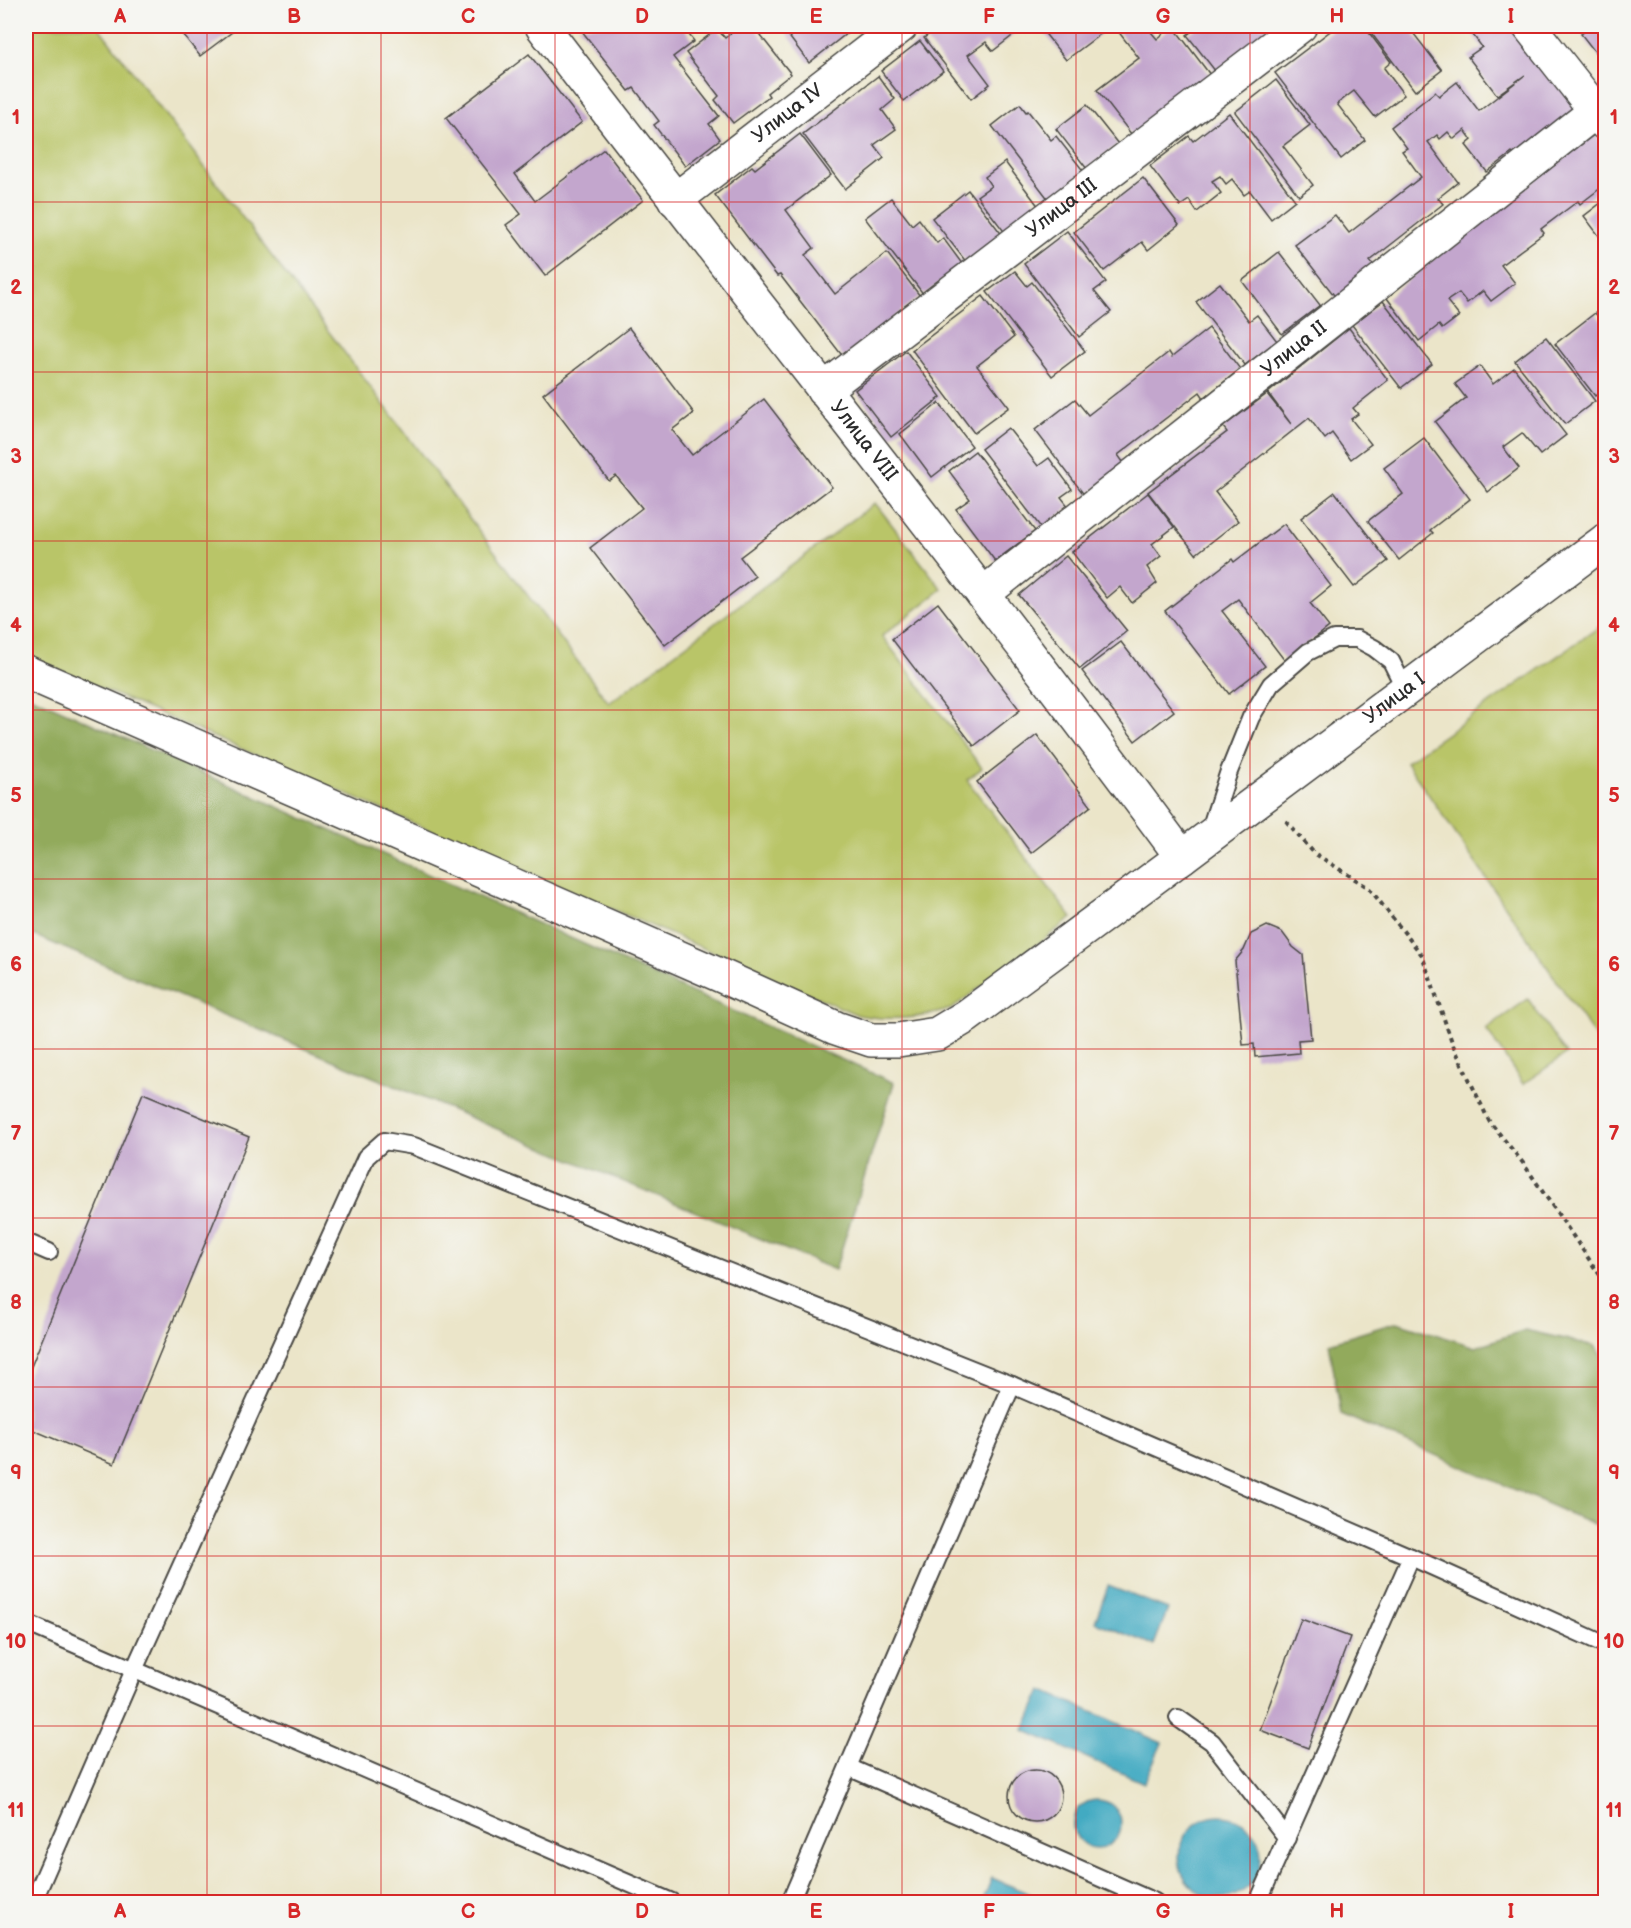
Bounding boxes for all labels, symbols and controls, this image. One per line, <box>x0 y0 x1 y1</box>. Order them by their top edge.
text: A <box>113 5 127 29</box>
text: B <box>287 5 301 29</box>
text: C <box>461 5 475 29</box>
text: D <box>635 5 649 29</box>
text: E <box>810 5 823 29</box>
text: F <box>983 5 995 29</box>
text: G <box>1156 5 1171 29</box>
text: H <box>1330 5 1344 29</box>
text: I <box>1508 5 1514 29</box>
street label: Улица IV <box>747 78 828 148</box>
text: 1 <box>12 106 20 130</box>
text: 1 <box>1610 106 1618 130</box>
street label: Улица III <box>1021 173 1102 243</box>
text: 2 <box>10 276 22 300</box>
text: 2 <box>1608 276 1620 300</box>
street label: Улица II <box>1256 316 1332 382</box>
street label: Улица VIII <box>825 396 903 486</box>
text: 3 <box>10 445 22 469</box>
text: 3 <box>1608 445 1620 469</box>
text: 4 <box>10 614 22 638</box>
text: 4 <box>1608 614 1620 638</box>
street label: Улица I <box>1359 667 1430 729</box>
text: 5 <box>10 784 22 808</box>
text: 5 <box>1608 784 1620 808</box>
text: 6 <box>10 953 22 977</box>
text: 6 <box>1608 953 1620 977</box>
text: 7 <box>10 1122 22 1146</box>
text: 7 <box>1608 1122 1620 1146</box>
text: 8 <box>10 1291 22 1315</box>
text: 8 <box>1608 1291 1620 1315</box>
text: 9 <box>10 1461 22 1485</box>
text: 9 <box>1608 1461 1620 1485</box>
text: 10 <box>6 1630 26 1654</box>
text: 10 <box>1604 1630 1624 1654</box>
text: 11 <box>8 1799 24 1823</box>
text: 11 <box>1606 1799 1622 1823</box>
text: A <box>113 1900 127 1924</box>
text: B <box>287 1900 301 1924</box>
text: C <box>461 1900 475 1924</box>
text: D <box>635 1900 649 1924</box>
text: E <box>810 1900 823 1924</box>
text: F <box>983 1900 995 1924</box>
text: G <box>1156 1900 1171 1924</box>
text: H <box>1330 1900 1344 1924</box>
text: I <box>1508 1900 1514 1924</box>

